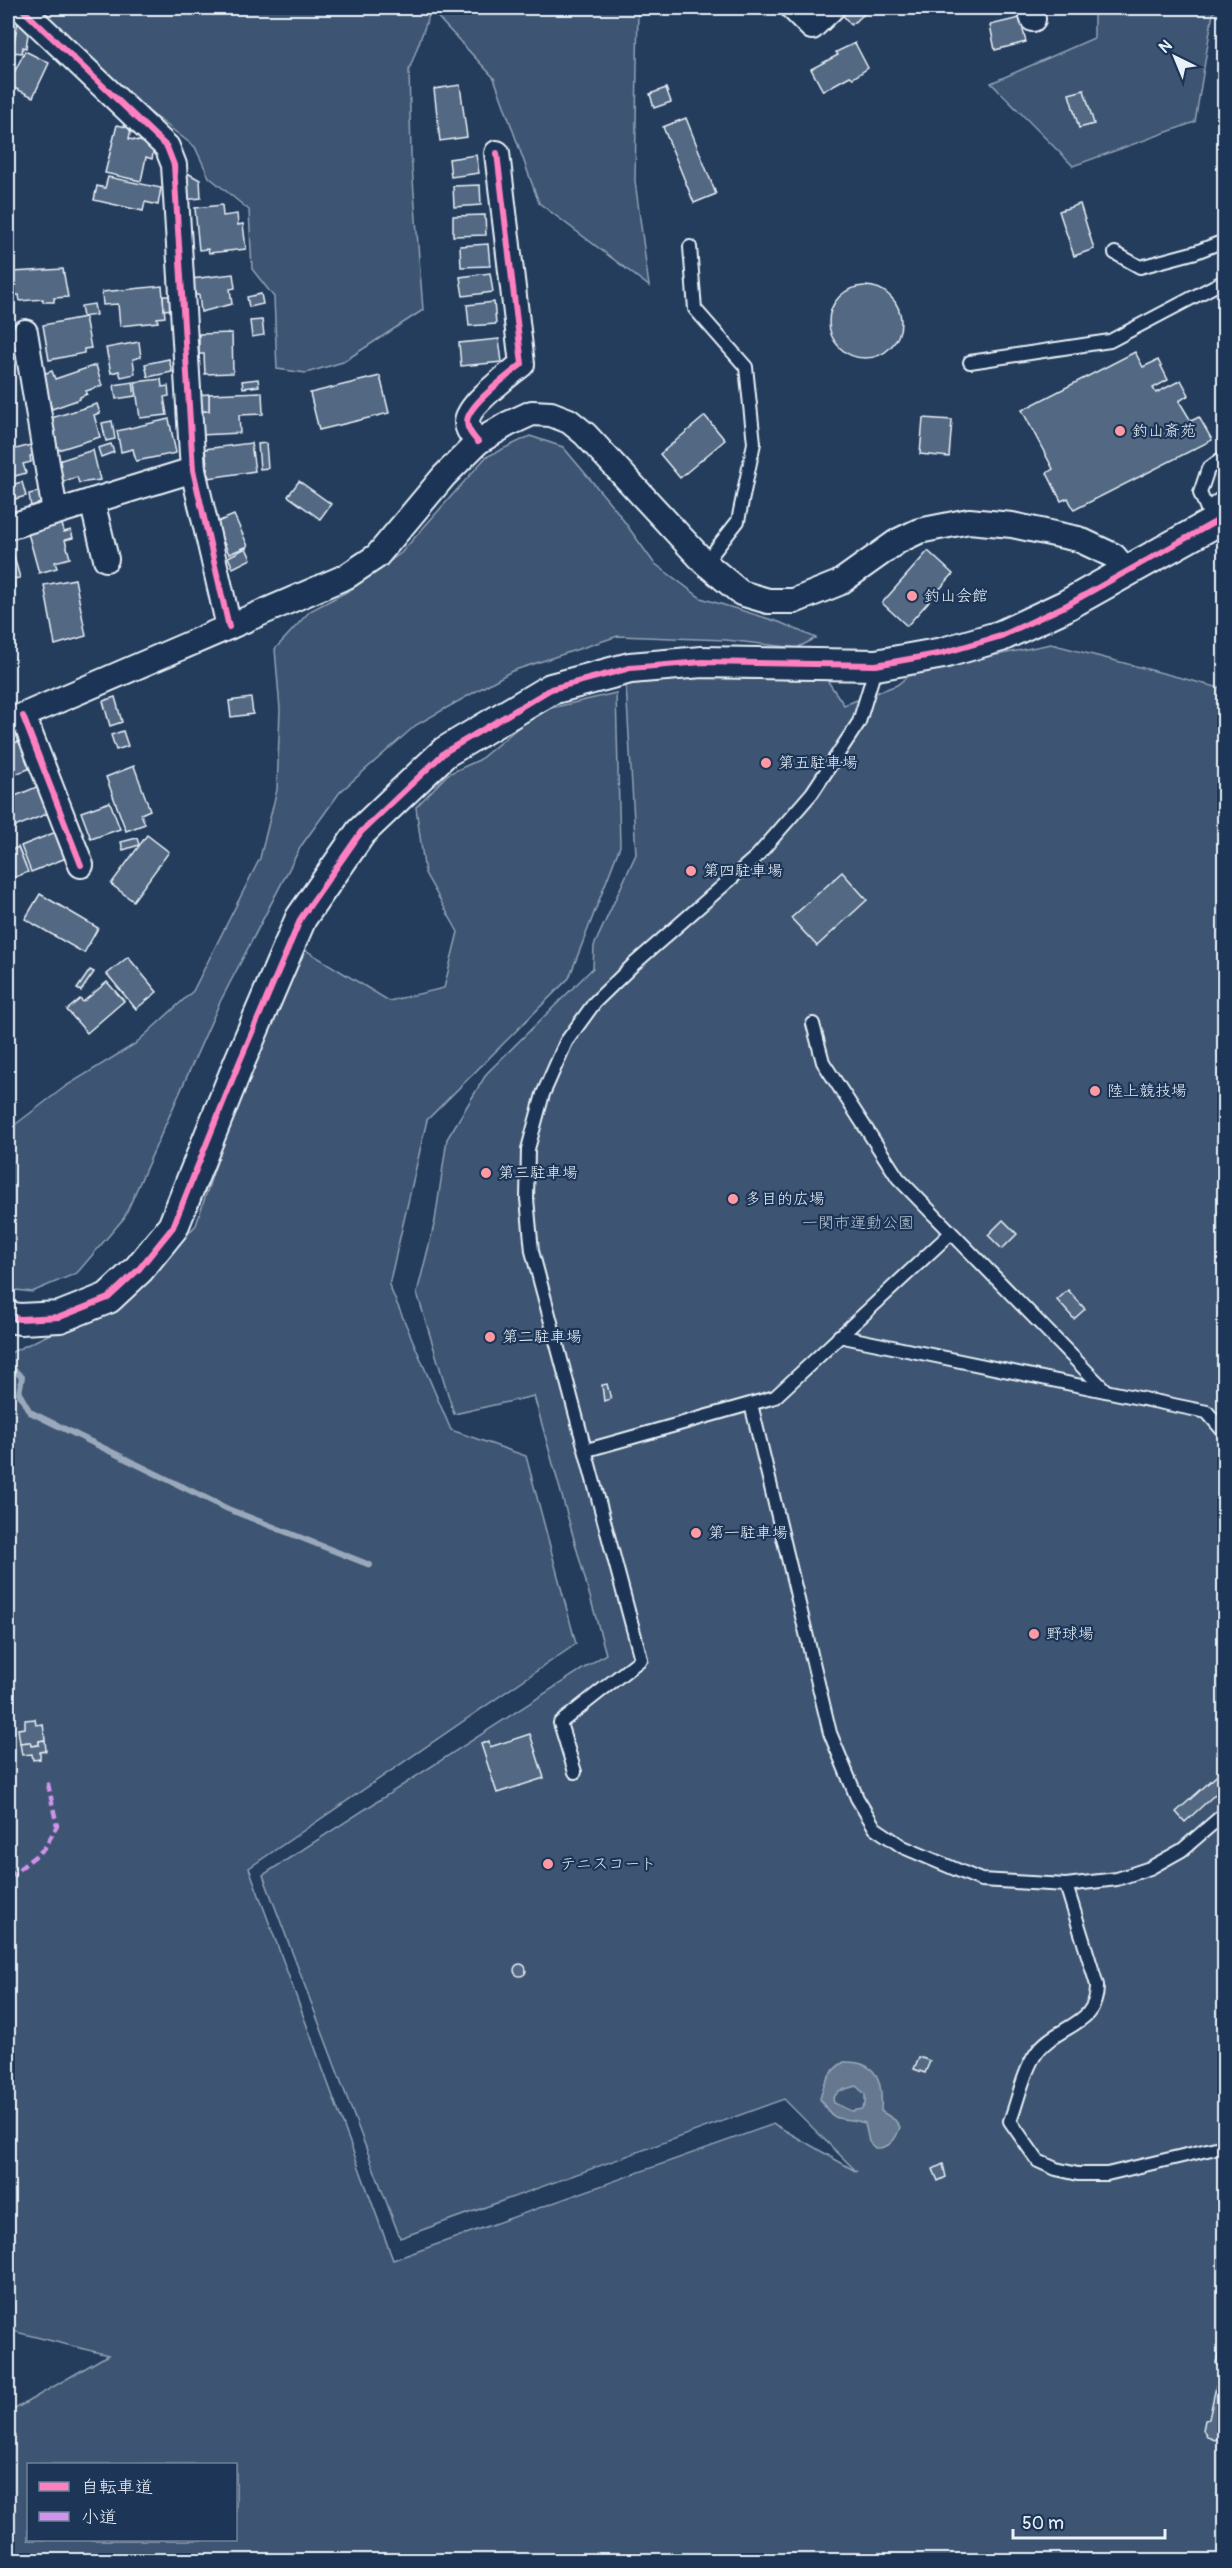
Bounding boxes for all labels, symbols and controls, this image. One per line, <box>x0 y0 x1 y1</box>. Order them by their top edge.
north arrow <box>1145 27 1205 87</box>
text: N <box>1155 36 1176 58</box>
place label: 釣山斎苑 <box>1132 421 1196 441</box>
marker: 釣山斎苑 <box>1113 424 1127 438</box>
place label: 釣山会館 <box>924 586 988 606</box>
marker: 釣山会館 <box>905 589 919 603</box>
place label: 第五駐車場 <box>778 753 858 773</box>
marker: 第五駐車場 <box>759 756 773 770</box>
place label: 第四駐車場 <box>703 861 783 881</box>
marker: 第四駐車場 <box>684 864 698 878</box>
place label: 陸上競技場 <box>1107 1081 1187 1101</box>
marker: 陸上競技場 <box>1088 1084 1102 1098</box>
place label: 第三駐車場 <box>498 1163 578 1183</box>
marker: 第三駐車場 <box>479 1166 493 1180</box>
place label: 多目的広場 <box>745 1189 825 1209</box>
marker: 多目的広場 <box>726 1192 740 1206</box>
park label: 一関市運動公園 <box>802 1213 914 1233</box>
place label: 第二駐車場 <box>502 1327 582 1347</box>
marker: 第二駐車場 <box>483 1330 497 1344</box>
place label: 第一駐車場 <box>708 1523 788 1543</box>
marker: 第一駐車場 <box>689 1526 703 1540</box>
place label: 野球場 <box>1046 1624 1094 1644</box>
marker: 野球場 <box>1027 1627 1041 1641</box>
place label: テニスコート <box>560 1854 656 1874</box>
marker: テニスコート <box>541 1857 555 1871</box>
legend <box>27 2463 237 2541</box>
text: 自転車道 <box>81 2476 153 2499</box>
scale bar <box>1013 2502 1164 2540</box>
text: 小道 <box>81 2506 117 2529</box>
text: 50 m <box>1022 2512 1064 2535</box>

